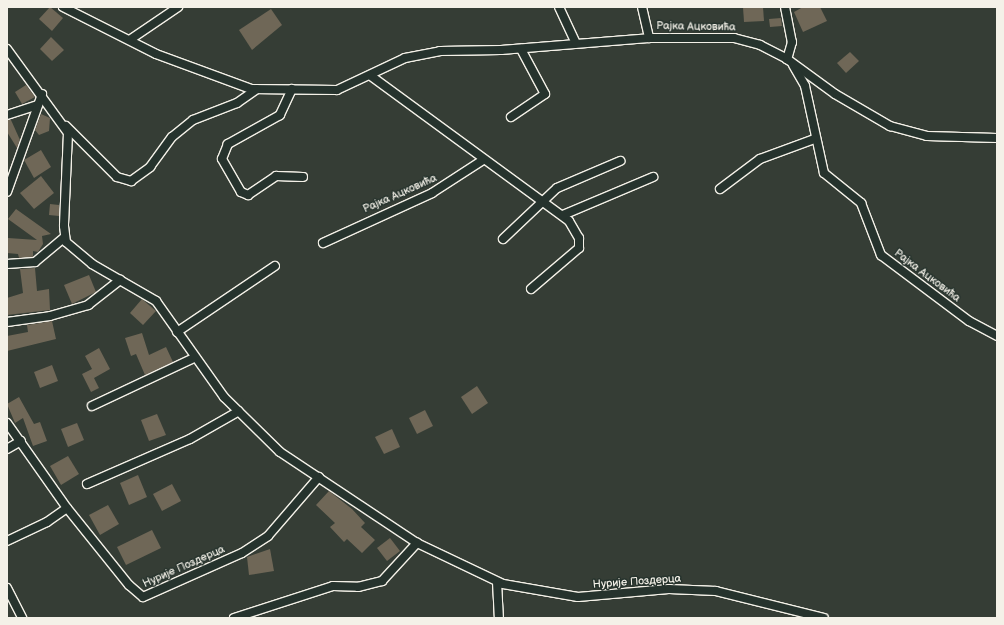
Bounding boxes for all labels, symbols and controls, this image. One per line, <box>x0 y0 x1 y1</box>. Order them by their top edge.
street label: Рајка Ацковића <box>656 20 736 34</box>
street label: Рајка Ацковића <box>361 172 439 216</box>
street label: Рајка Ацковића <box>891 247 963 305</box>
street label: Нурије Поздерца <box>141 543 227 591</box>
street label: Нурије Поздерца <box>592 572 682 592</box>

